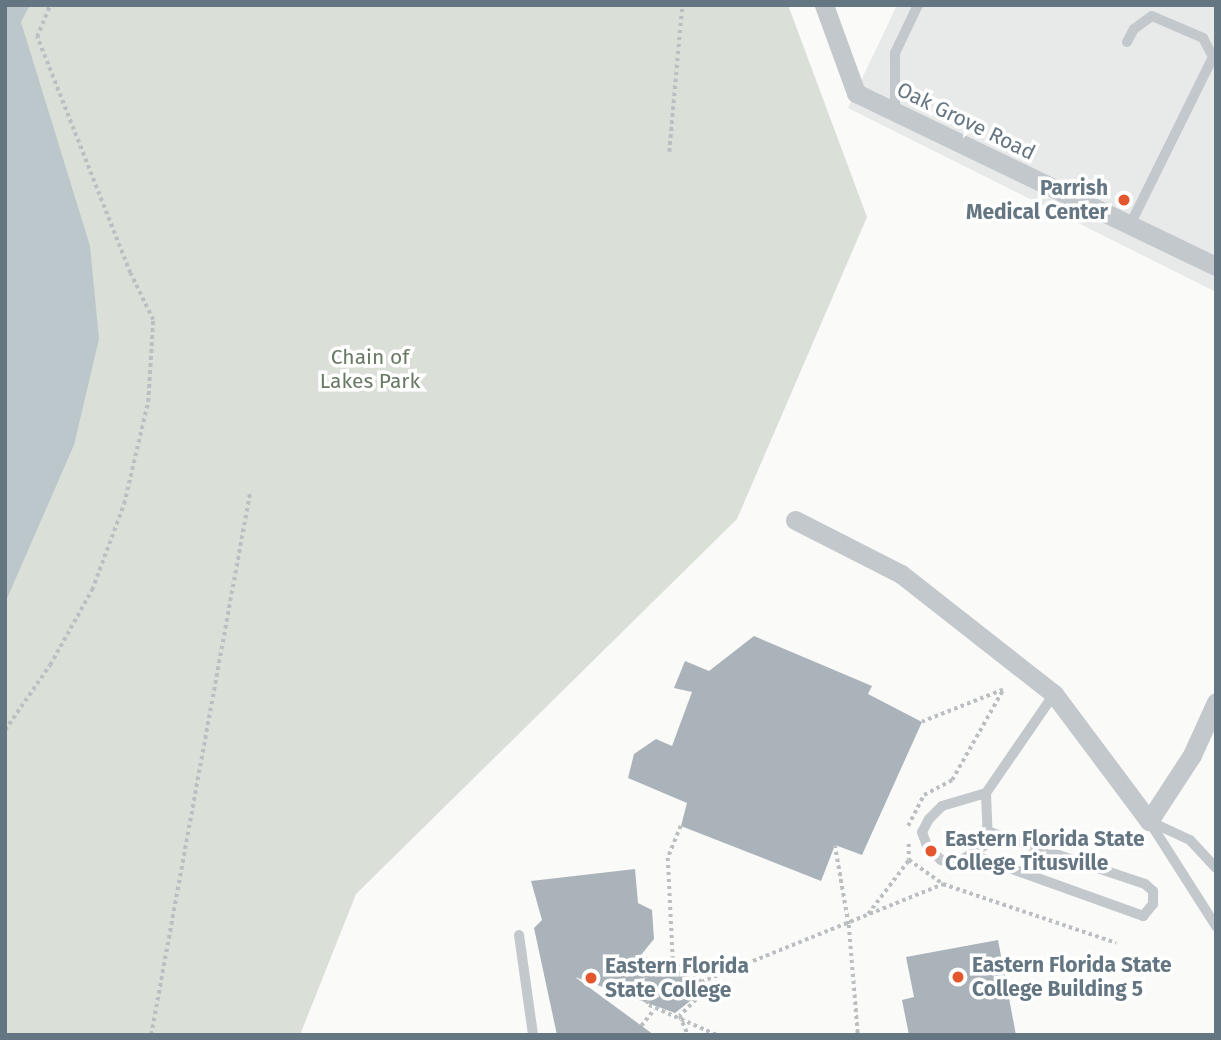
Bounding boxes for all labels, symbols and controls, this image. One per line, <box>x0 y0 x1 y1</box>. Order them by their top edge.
street label: Oak Grove Road <box>893 77 1039 165</box>
place label: Parrish Medical Center <box>966 175 1108 225</box>
marker: Parrish Medical Center <box>1114 190 1134 210</box>
park label: Chain of Lakes Park <box>320 344 420 394</box>
place label: Eastern Florida State College Titusville <box>945 826 1145 876</box>
marker: Eastern Florida State College Titusville <box>923 843 939 859</box>
place label: Eastern Florida State College Building 5 <box>972 952 1172 1002</box>
place label: Eastern Florida State College <box>605 953 749 1003</box>
marker: Eastern Florida State College Building 5 <box>950 969 966 985</box>
marker: Eastern Florida State College <box>583 970 599 986</box>

